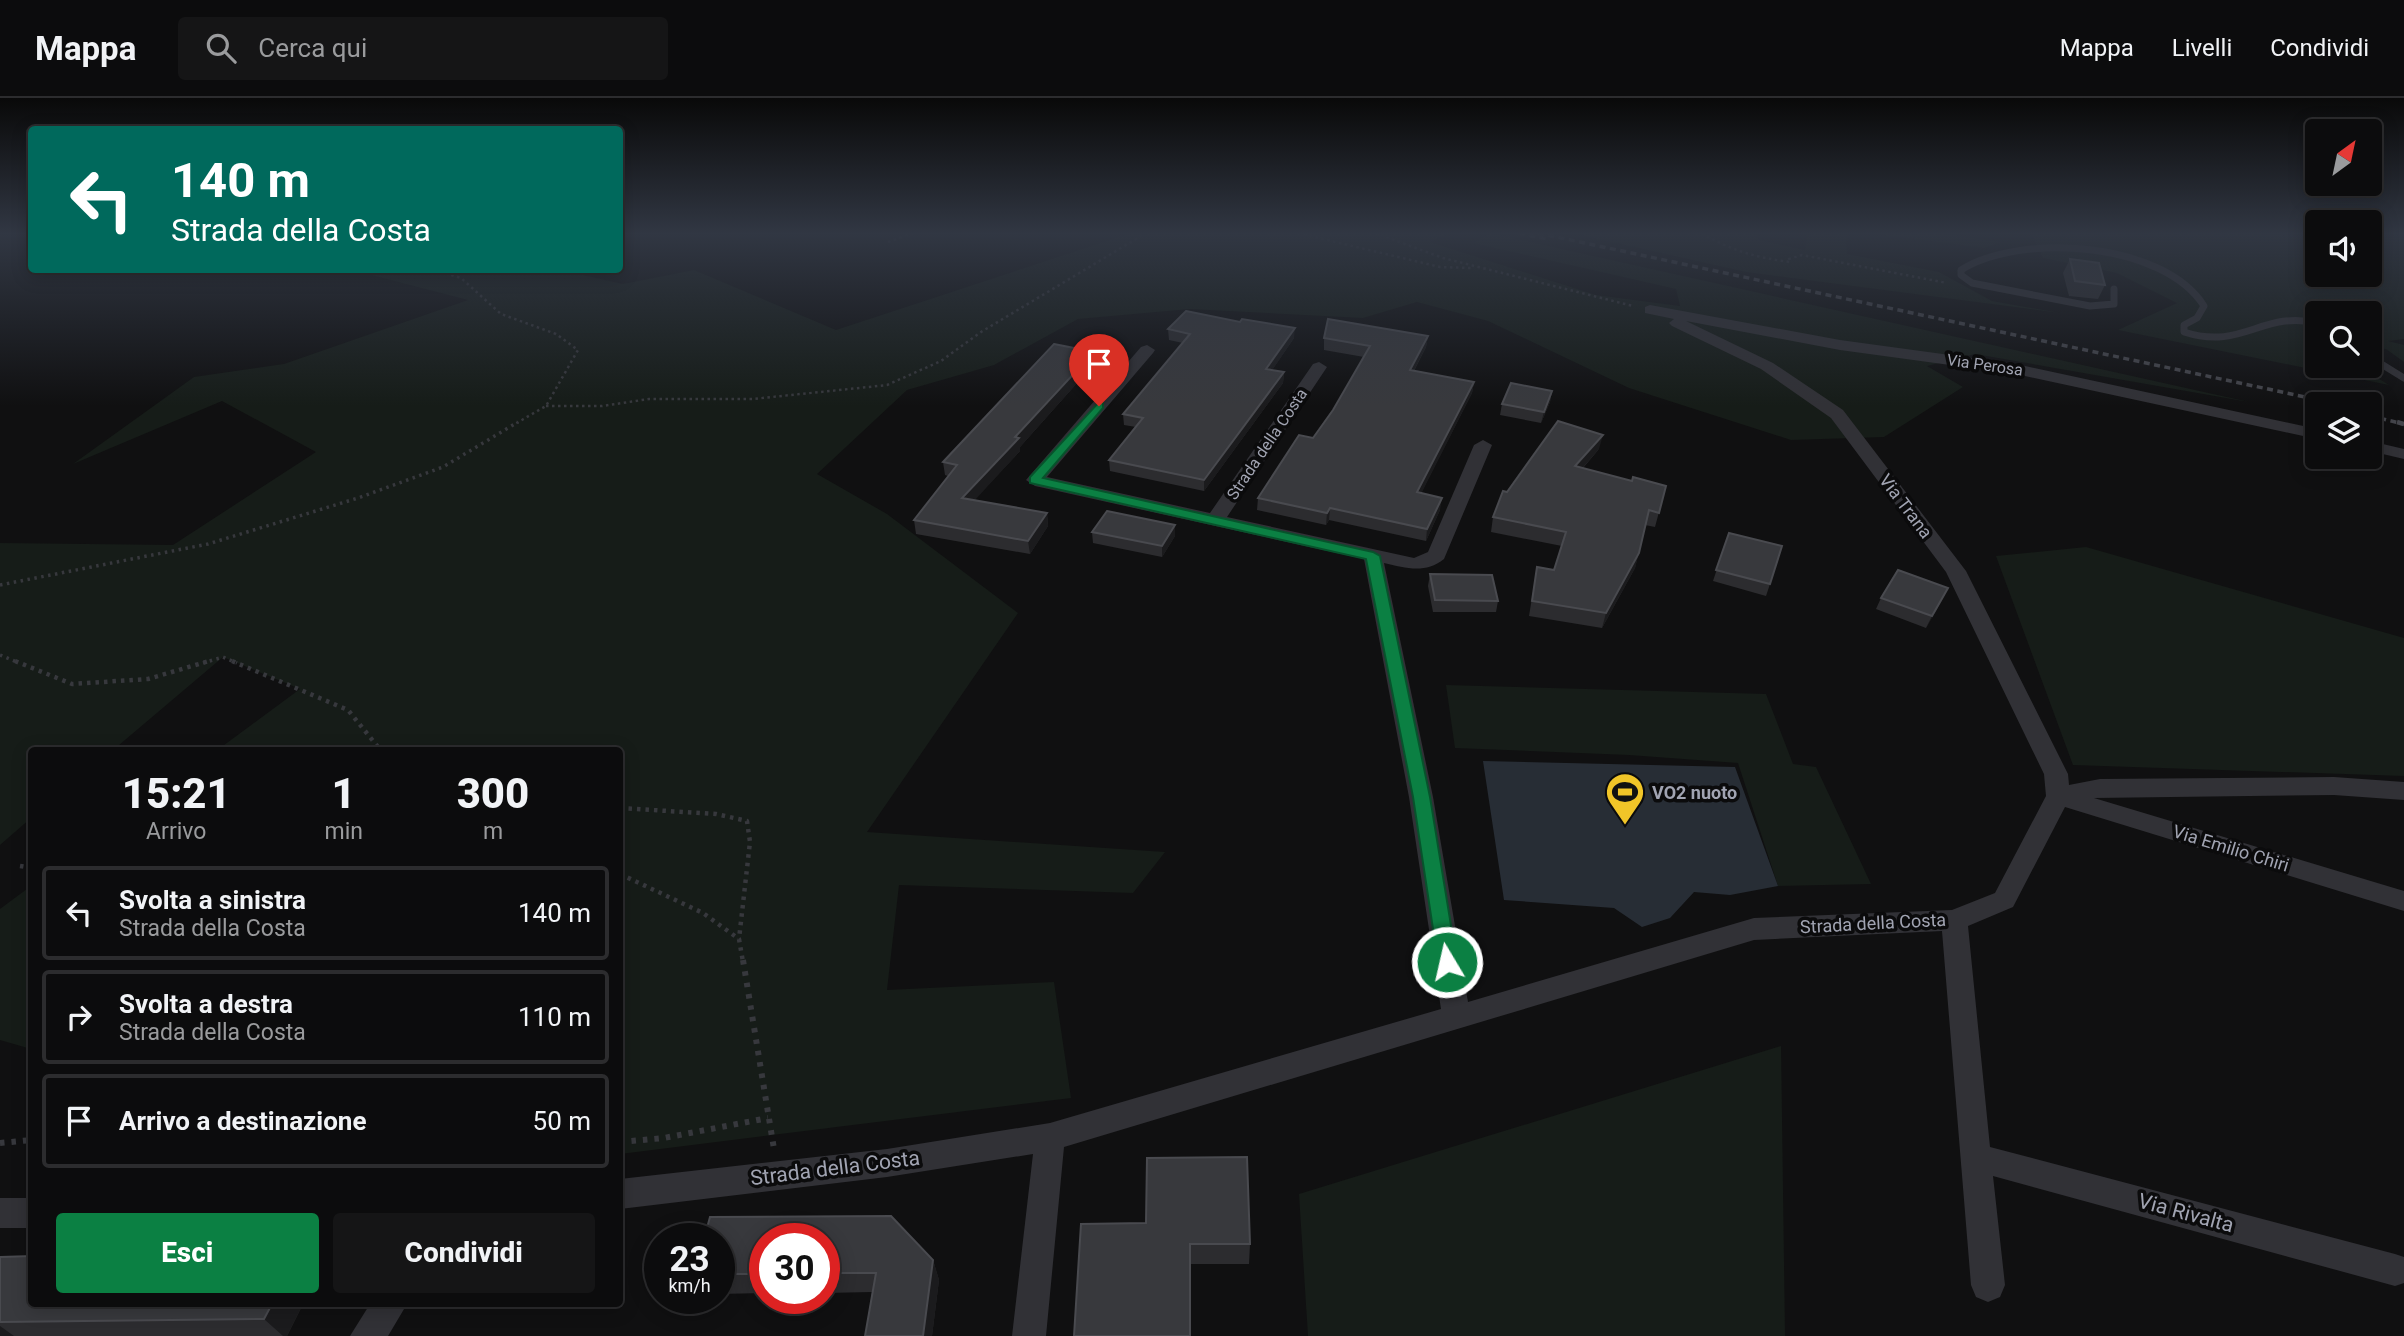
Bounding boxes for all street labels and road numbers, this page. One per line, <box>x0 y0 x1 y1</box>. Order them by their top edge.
street label: Via Perosa <box>1946 350 2024 380</box>
street label: Strada della Costa <box>1223 385 1311 503</box>
street label: Via Trana <box>1875 470 1937 542</box>
street label: Via Emilio Chiri <box>2170 820 2292 876</box>
street label: Strada della Costa <box>1799 909 1947 937</box>
street label: Strada della Costa <box>749 1146 921 1190</box>
street label: Via Rivalta <box>2136 1189 2236 1237</box>

